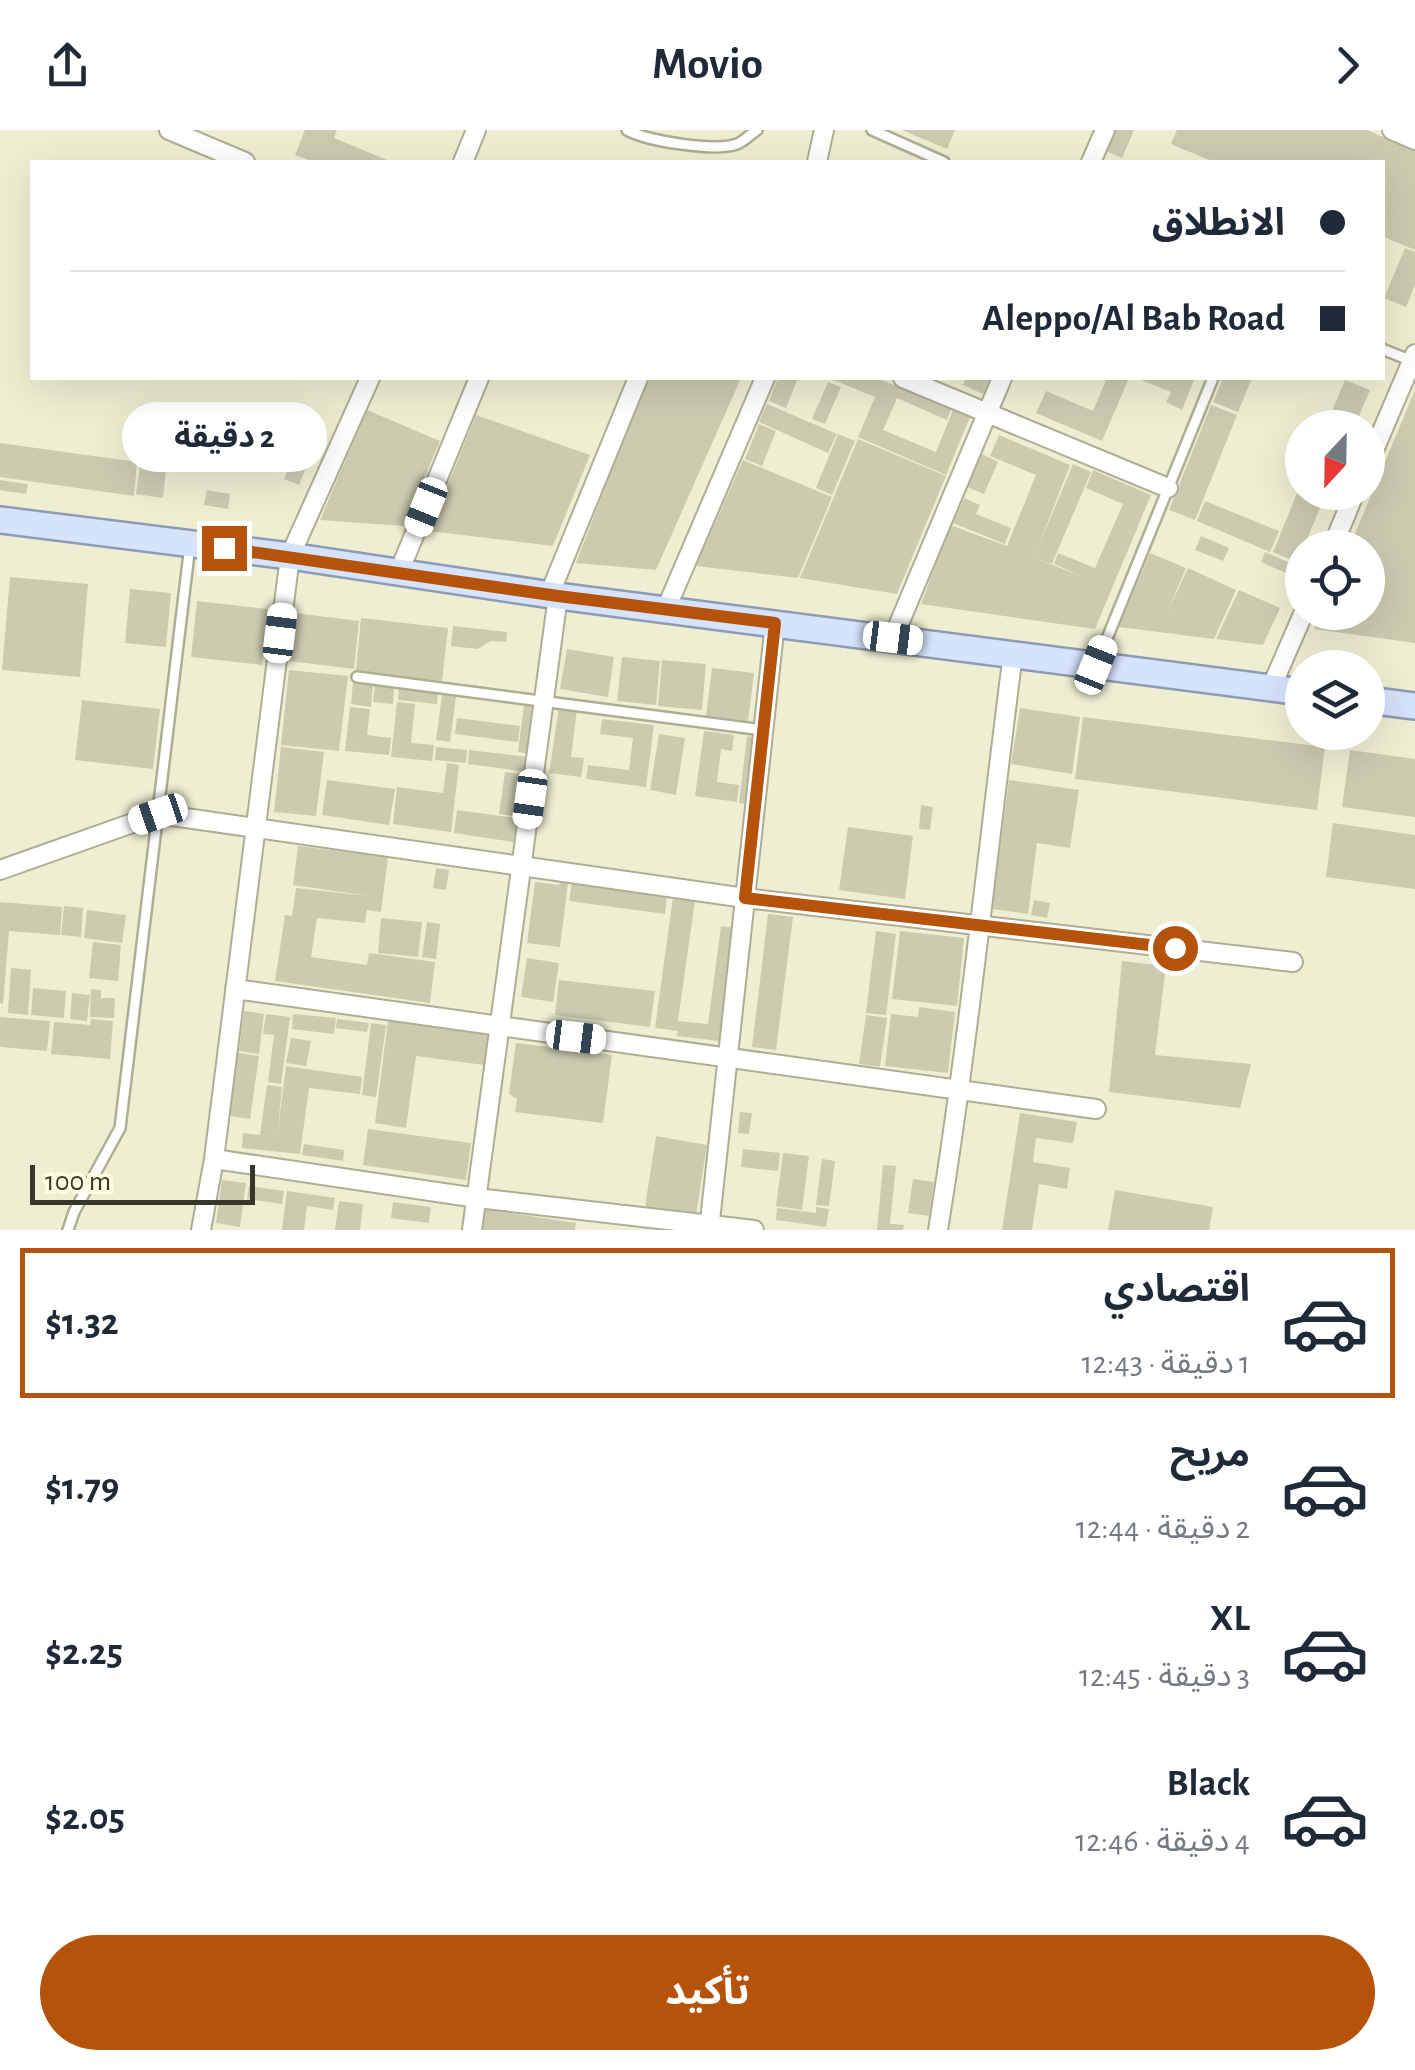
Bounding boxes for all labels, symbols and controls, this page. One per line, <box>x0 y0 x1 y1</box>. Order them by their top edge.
icon: share <box>40 38 95 93</box>
icon: forward <box>1320 38 1375 93</box>
text: Movio <box>652 42 763 87</box>
text: الانطلاق <box>1152 205 1285 243</box>
text: Aleppo/Al Bab Road <box>982 300 1285 338</box>
callout: 2 دقيقة <box>121 403 326 473</box>
north arrow <box>1285 410 1385 510</box>
map controls <box>1285 410 1385 750</box>
text: 2 دقيقة <box>174 421 275 453</box>
car <box>401 474 451 540</box>
route end <box>202 526 247 571</box>
button: locate <box>1285 530 1385 630</box>
car <box>261 601 299 665</box>
car <box>861 619 925 657</box>
car <box>1071 632 1121 698</box>
button: layers <box>1285 650 1385 750</box>
car <box>511 767 549 831</box>
car <box>125 790 191 838</box>
route start <box>1153 926 1198 971</box>
car <box>544 1018 608 1056</box>
scale bar <box>30 1160 255 1204</box>
text: 100 m <box>45 1168 111 1196</box>
text: اقتصادي <box>1104 1271 1250 1309</box>
icon: car <box>1280 1278 1370 1368</box>
text: $1.32 <box>45 1304 119 1342</box>
text: 1 دقيقة · 12:43 <box>1081 1347 1250 1379</box>
text: مريح <box>1170 1436 1250 1474</box>
icon: car <box>1280 1443 1370 1533</box>
text: $1.79 <box>45 1469 119 1507</box>
text: 2 دقيقة · 12:44 <box>1076 1512 1250 1544</box>
text: XL <box>1210 1600 1250 1638</box>
icon: car <box>1280 1608 1370 1698</box>
text: $2.25 <box>45 1634 123 1672</box>
text: 3 دقيقة · 12:45 <box>1079 1660 1250 1692</box>
text: Black <box>1166 1765 1250 1803</box>
icon: car <box>1280 1773 1370 1863</box>
text: $2.05 <box>45 1799 125 1837</box>
text: 4 دقيقة · 12:46 <box>1075 1825 1250 1857</box>
button: تأكيد <box>40 1935 1375 2050</box>

